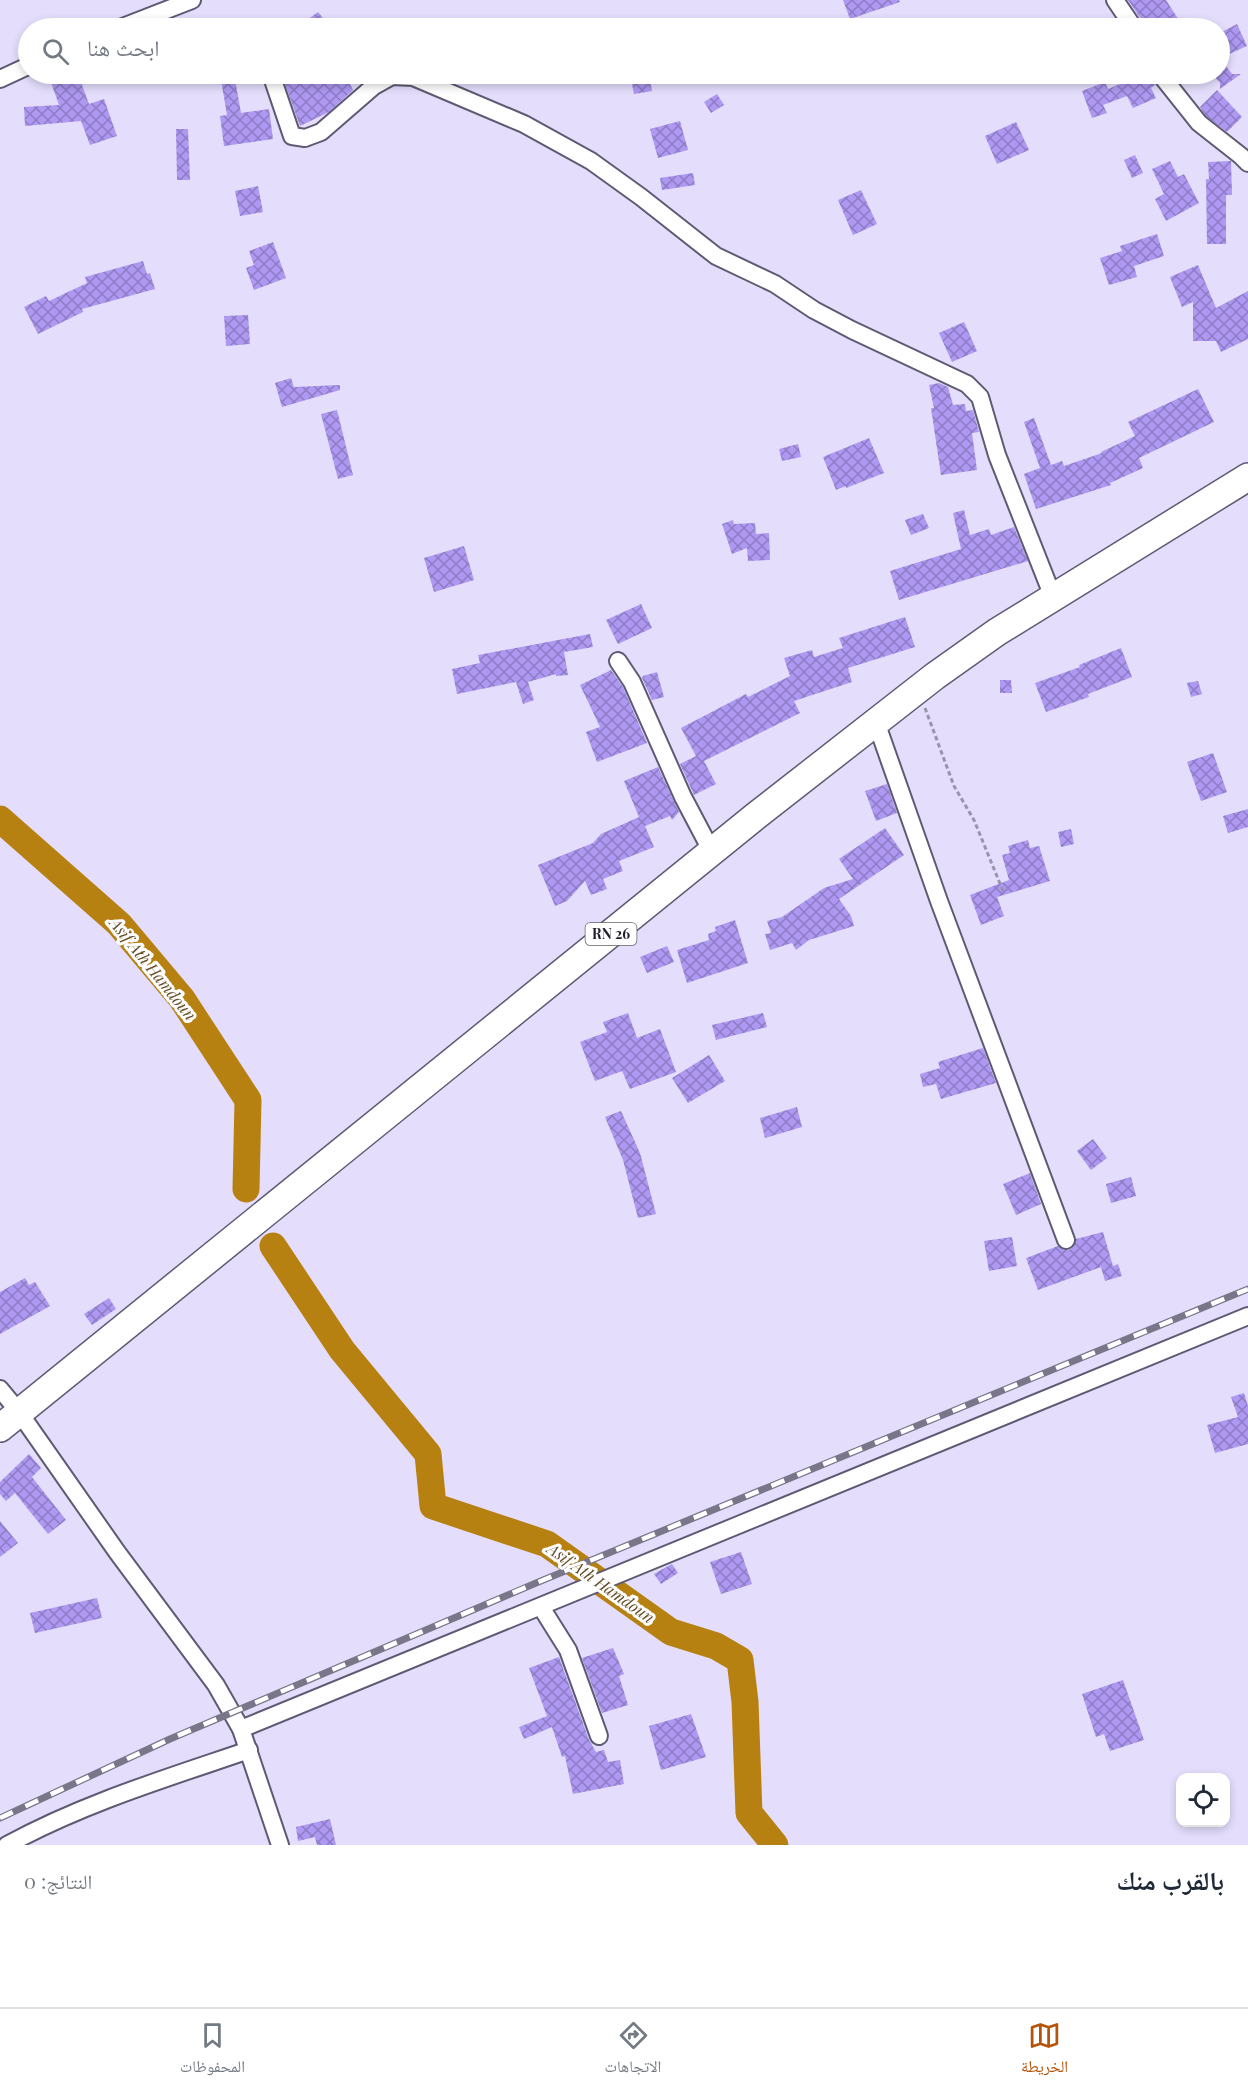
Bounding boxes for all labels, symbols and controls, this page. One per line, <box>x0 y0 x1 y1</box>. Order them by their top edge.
search box <box>18 18 1230 84</box>
text: ابحث هنا <box>87 32 160 62</box>
icon: search <box>39 35 72 68</box>
water label: Asif Ath Hamdoun <box>104 912 201 1024</box>
road number: RN 26 <box>586 923 636 945</box>
water label: Asif Ath Hamdoun <box>542 1537 659 1627</box>
map controls <box>1176 1773 1230 1827</box>
button: locate <box>1176 1773 1230 1827</box>
text: بالقرب منك <box>1116 1862 1224 1897</box>
text: النتائج: 0 <box>24 1867 92 1894</box>
tab: المحفوظات <box>180 2019 245 2082</box>
tab: الاتجاهات <box>605 2019 661 2082</box>
tab: الخريطة <box>1021 2019 1068 2082</box>

